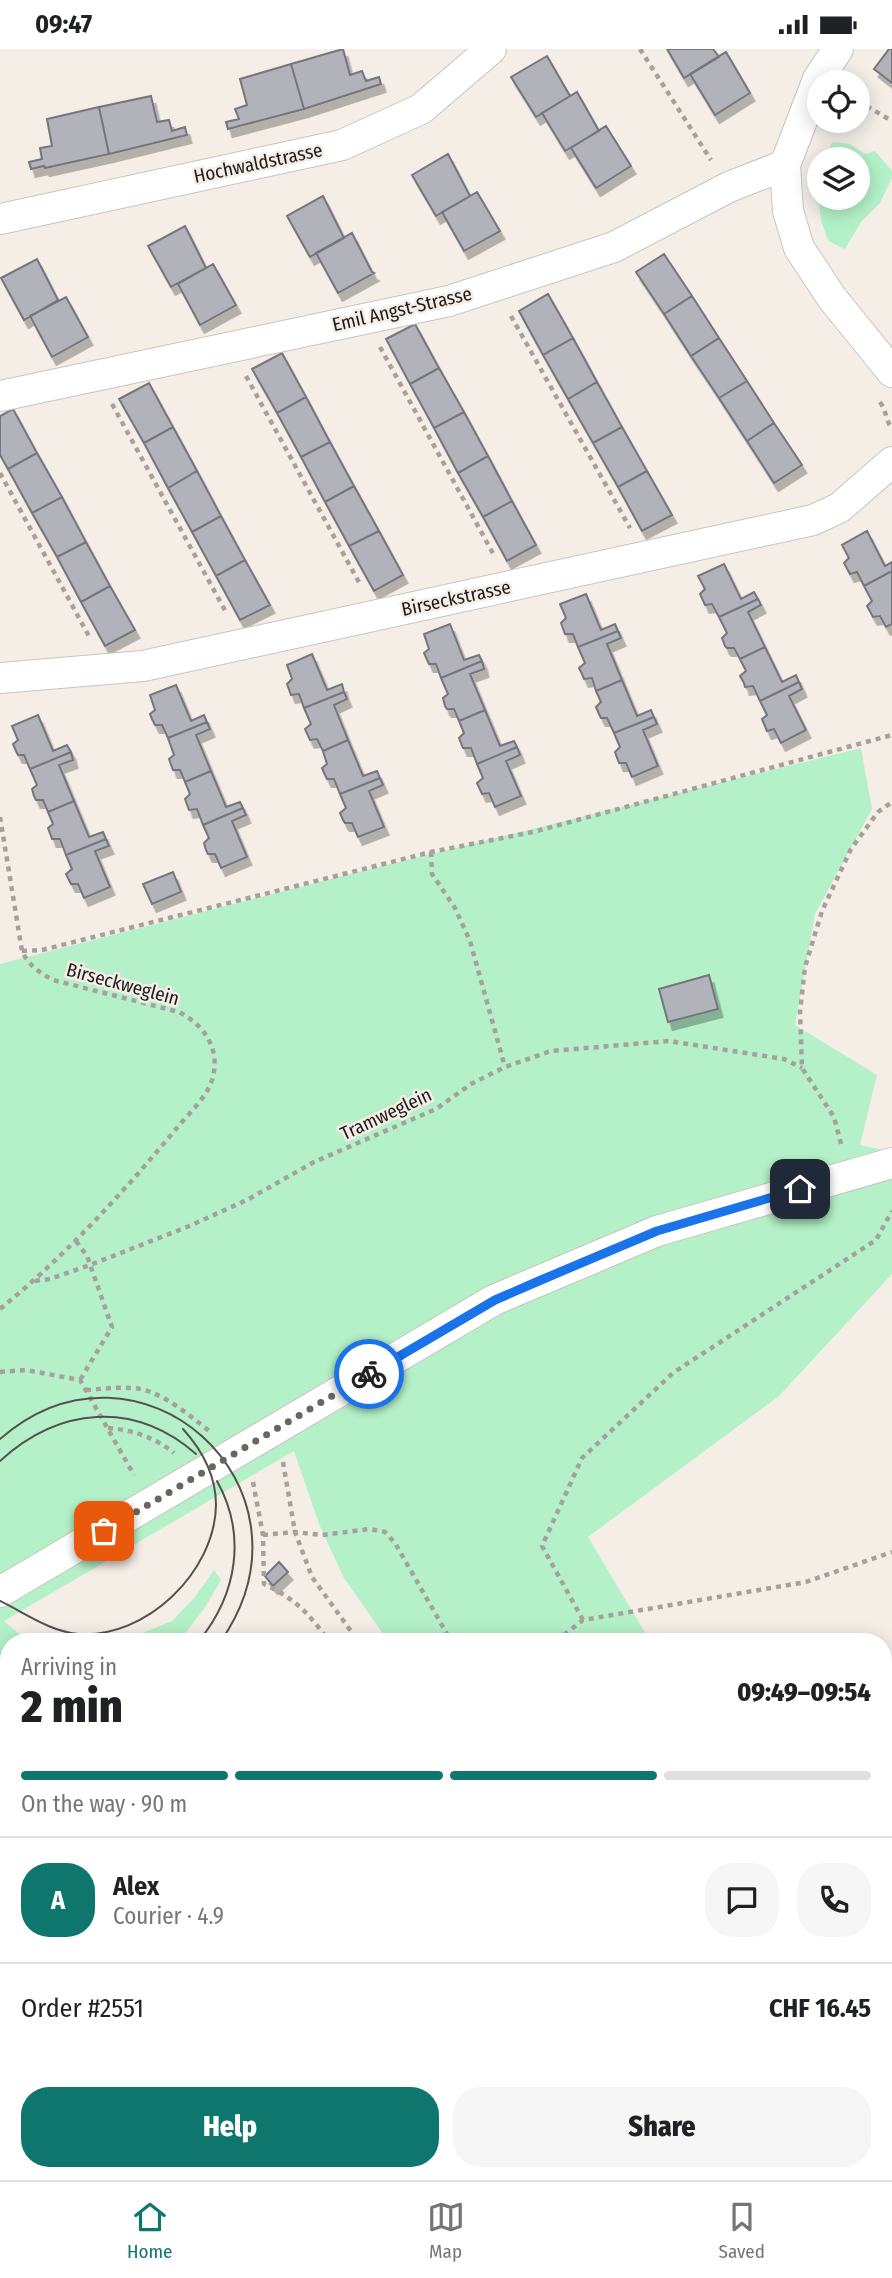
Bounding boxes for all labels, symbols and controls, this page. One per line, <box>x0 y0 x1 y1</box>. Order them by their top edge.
text: 09:47 <box>35 9 92 40</box>
map controls <box>807 70 870 210</box>
button: locate <box>807 70 870 133</box>
street label: Hochwaldstrasse <box>192 138 324 188</box>
button: layers <box>807 147 870 210</box>
street label: Emil Angst-Strasse <box>330 282 474 336</box>
street label: Birseckstrasse <box>399 575 513 621</box>
street label: Birseckweglein <box>64 958 182 1010</box>
street label: Tramweglein <box>337 1083 435 1145</box>
pin <box>770 1159 830 1219</box>
icon: home <box>781 1170 819 1208</box>
courier <box>334 1339 404 1409</box>
icon: bike <box>350 1355 388 1393</box>
pin <box>74 1501 134 1561</box>
icon: bag <box>85 1512 123 1550</box>
text: Arriving in <box>21 1653 117 1681</box>
text: 09:49–09:54 <box>737 1677 871 1708</box>
text: 2 min <box>21 1679 123 1734</box>
text: On the way · 90 m <box>21 1790 187 1818</box>
button: chat <box>705 1863 779 1937</box>
button: phone <box>797 1863 871 1937</box>
text: Alex <box>113 1871 159 1902</box>
text: A <box>51 1885 65 1916</box>
text: Courier · 4.9 <box>113 1902 224 1930</box>
text: Order #2551 <box>21 1993 144 2024</box>
text: CHF 16.45 <box>769 1993 871 2024</box>
button: Help <box>21 2087 439 2167</box>
button: Share <box>453 2087 871 2167</box>
tab: Home <box>127 2198 173 2263</box>
tab: Map <box>427 2198 465 2263</box>
tab: Saved <box>719 2198 765 2263</box>

